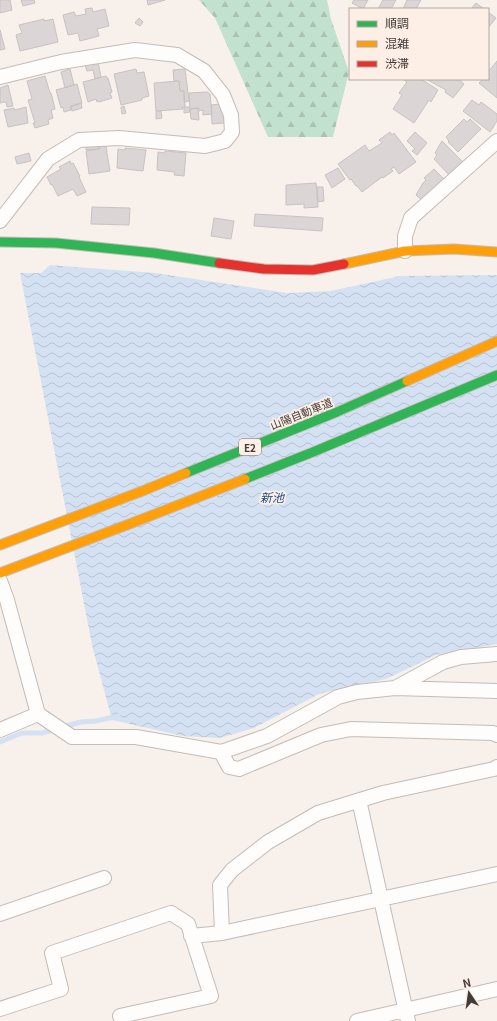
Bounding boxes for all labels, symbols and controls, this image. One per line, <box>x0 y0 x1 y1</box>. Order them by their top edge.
legend <box>349 8 489 80</box>
text: 順調 <box>385 14 409 31</box>
text: 混雑 <box>385 34 409 51</box>
text: 渋滞 <box>385 54 409 71</box>
street label: 山陽自動車道 <box>267 393 335 433</box>
road number: E2 <box>239 439 261 455</box>
water label: 新池 <box>260 488 285 505</box>
north arrow <box>449 973 489 1013</box>
text: N <box>461 974 472 991</box>

